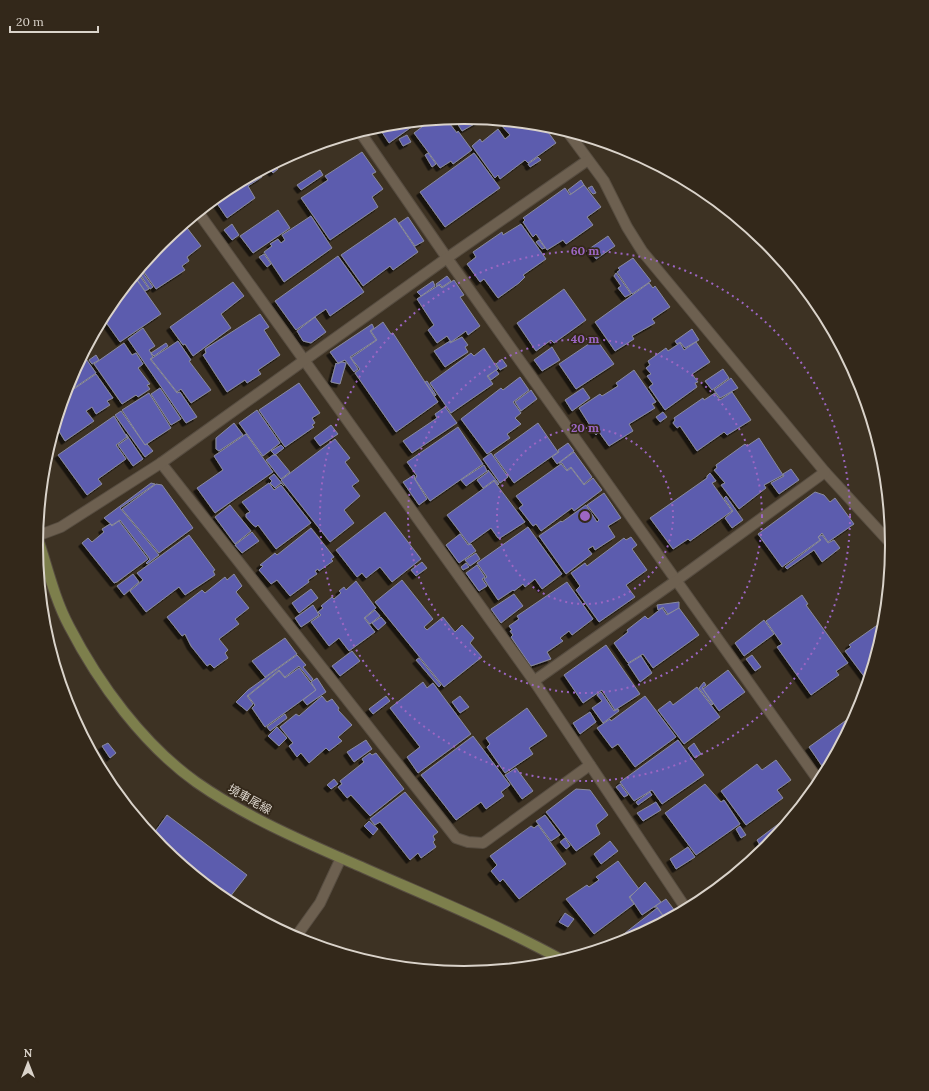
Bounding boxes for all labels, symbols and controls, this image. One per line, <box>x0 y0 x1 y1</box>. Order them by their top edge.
scale bar <box>10 8 98 34</box>
text: 20 m <box>16 14 44 29</box>
text: 60 m <box>571 243 599 258</box>
text: 40 m <box>571 331 599 346</box>
text: 20 m <box>571 420 599 435</box>
centre of rings <box>578 509 592 523</box>
street label: 境車尾線 <box>225 781 275 817</box>
north arrow <box>8 1043 48 1083</box>
text: N <box>24 1046 33 1060</box>

